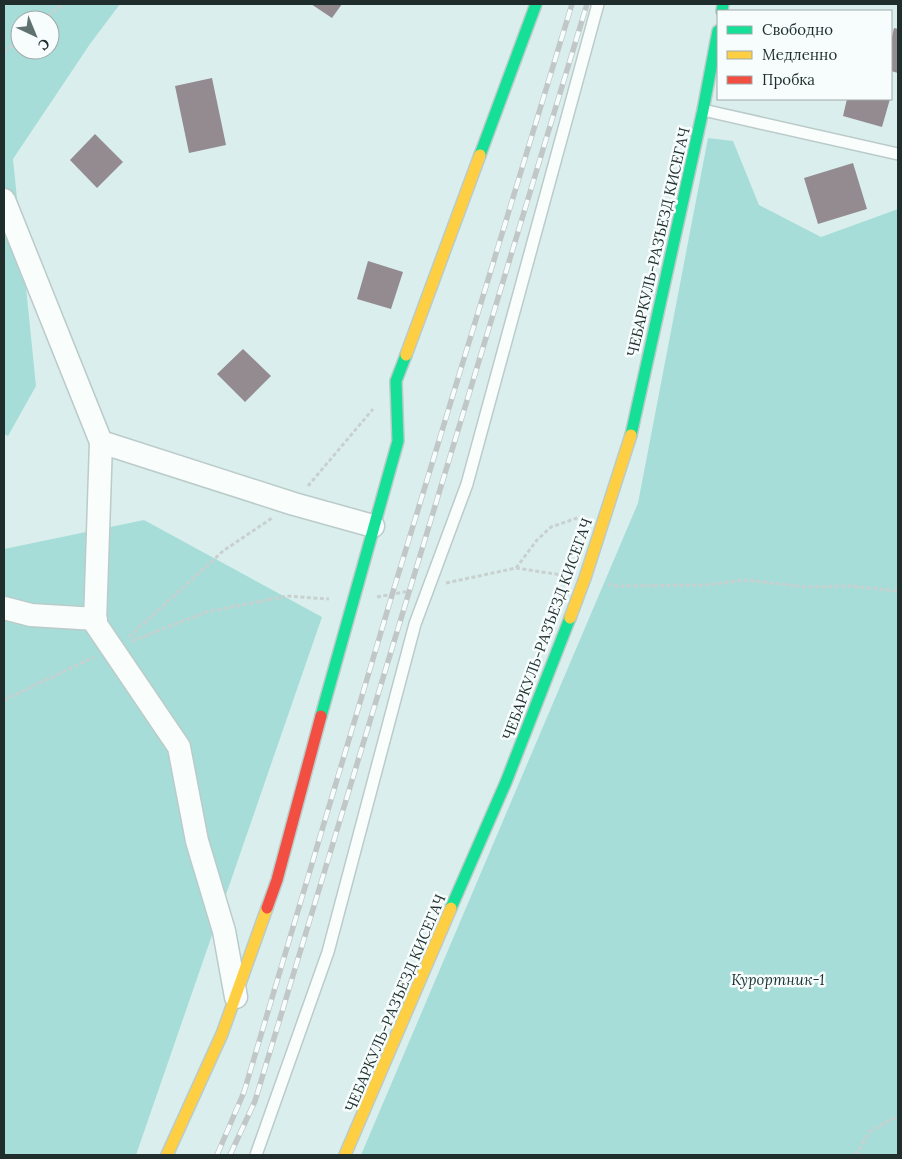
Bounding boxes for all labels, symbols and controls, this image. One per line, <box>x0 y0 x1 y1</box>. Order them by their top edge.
north arrow <box>10 10 60 60</box>
legend <box>717 10 892 100</box>
text: Свободно <box>762 20 833 39</box>
text: С <box>34 35 54 54</box>
text: Медленно <box>762 45 837 64</box>
text: Пробка <box>762 70 815 89</box>
street label: ЧЕБАРКУЛЬ-РАЗЪЕЗД КИСЕГАЧ <box>622 125 694 359</box>
street label: ЧЕБАРКУЛЬ-РАЗЪЕЗД КИСЕГАЧ <box>498 515 596 743</box>
street label: ЧЕБАРКУЛЬ-РАЗЪЕЗД КИСЕГАЧ <box>340 891 450 1115</box>
park label: Курортник-1 <box>731 970 825 989</box>

